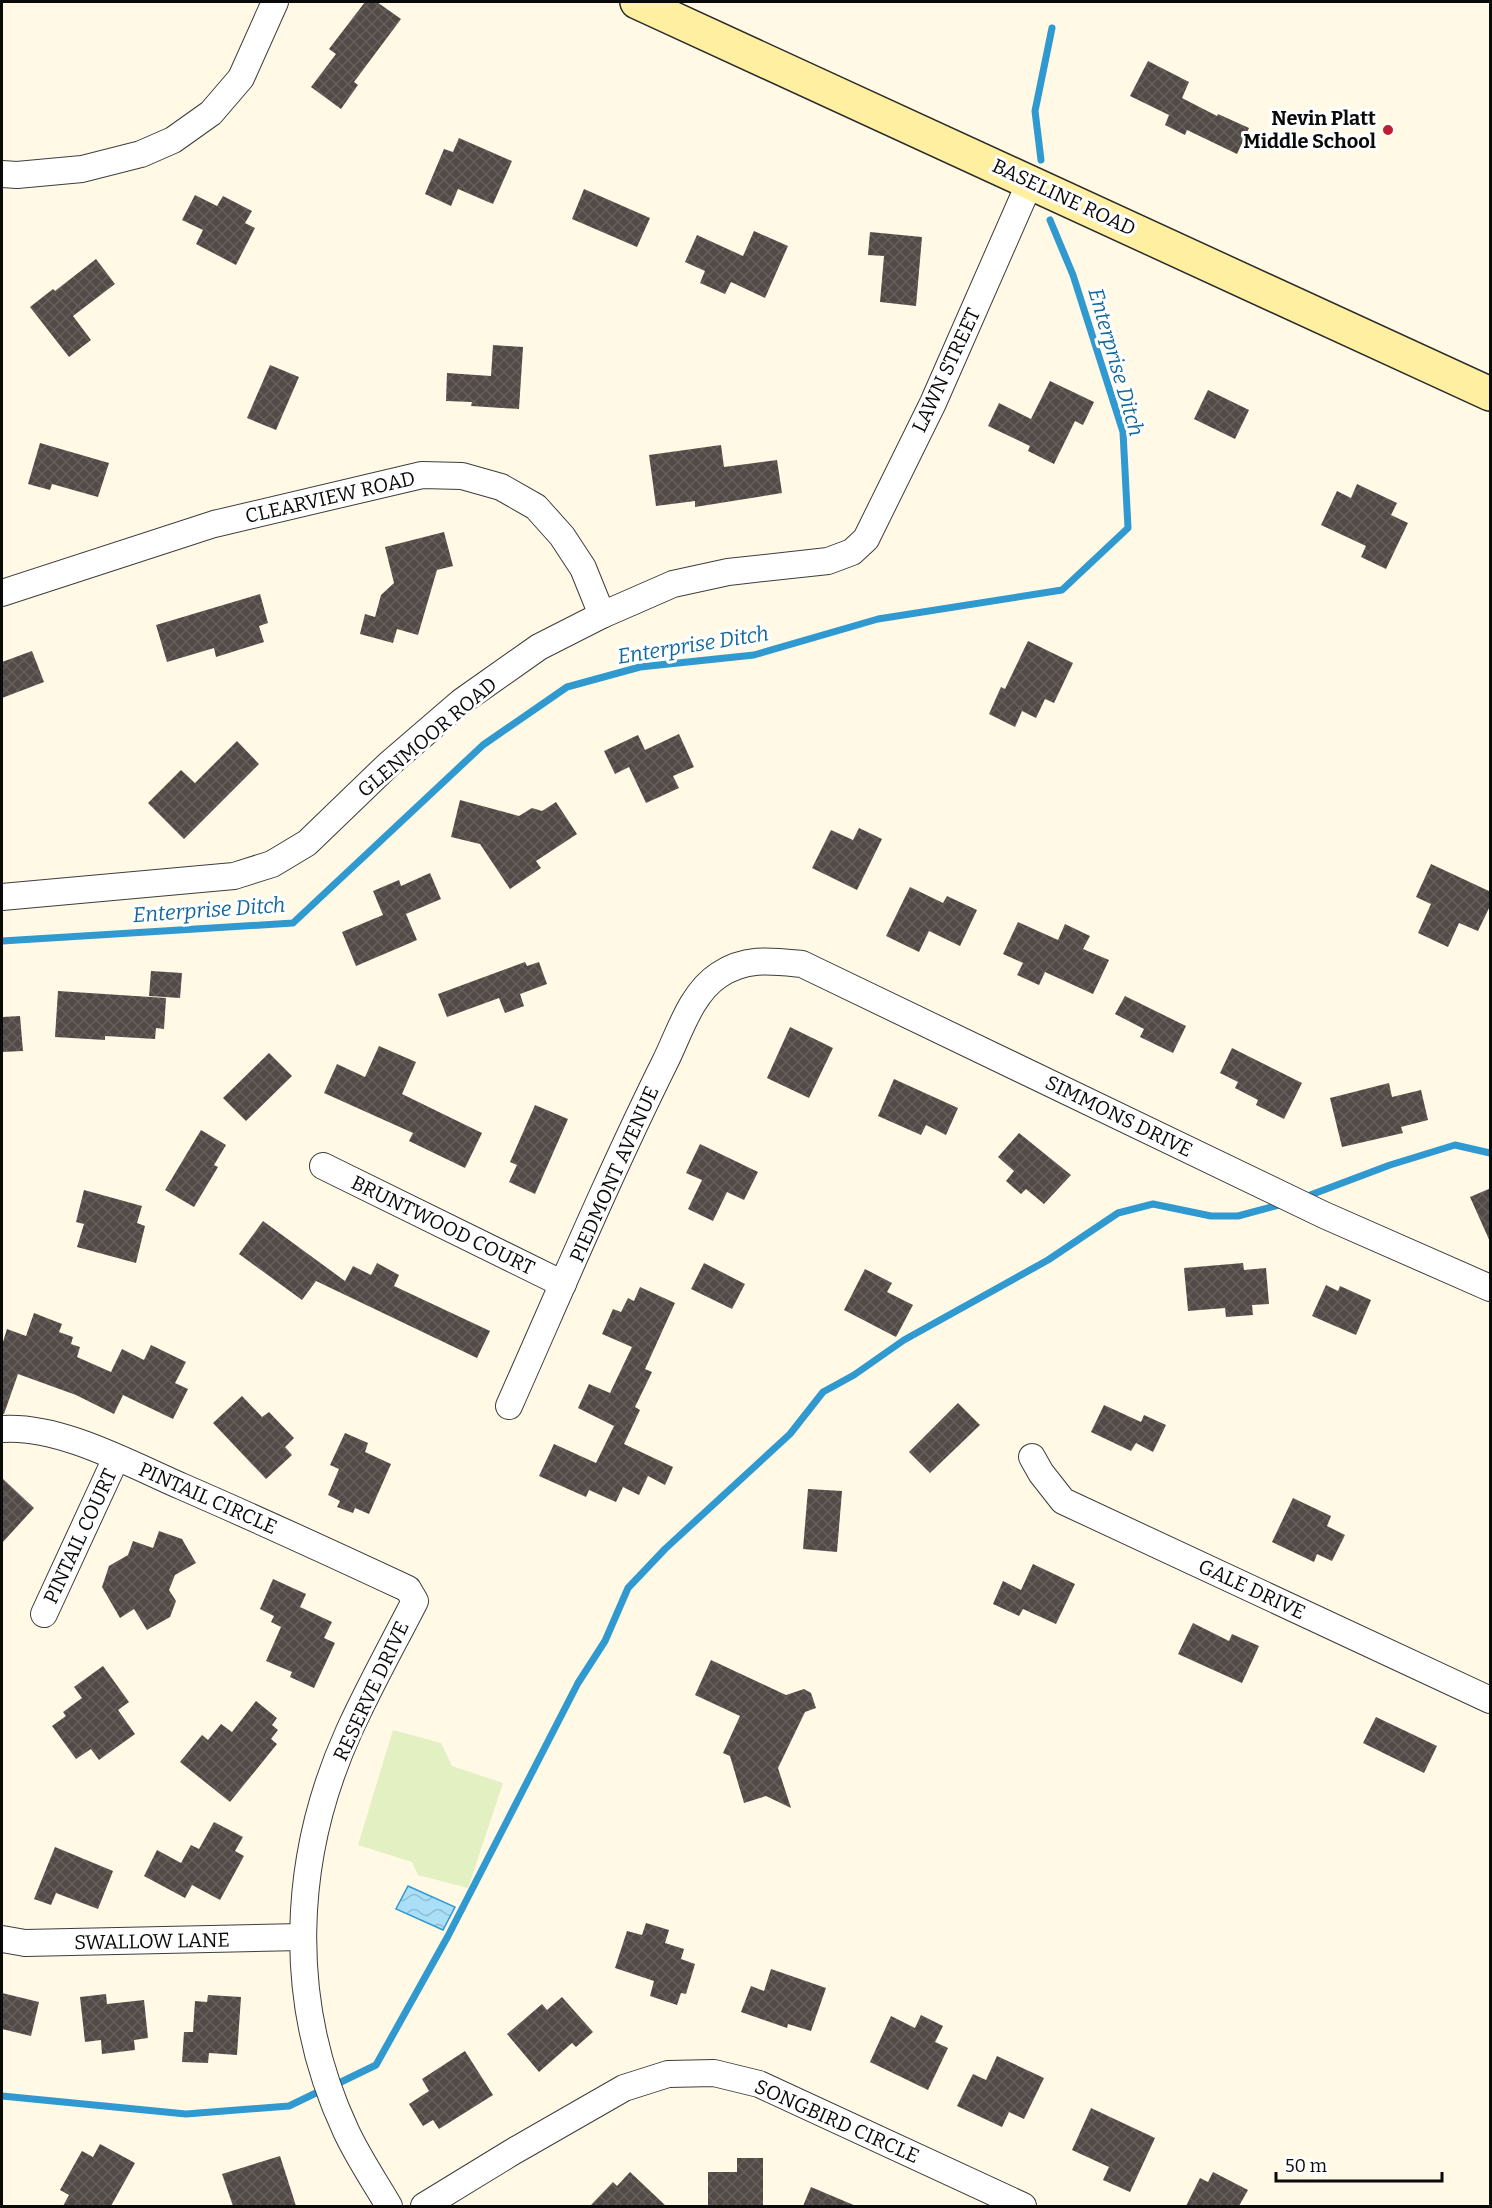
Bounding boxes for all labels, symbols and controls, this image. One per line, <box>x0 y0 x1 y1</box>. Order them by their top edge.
place label: Nevin Platt Middle School <box>1243 106 1376 153</box>
marker: Nevin Platt Middle School <box>1381 123 1395 137</box>
street label: BASELINE ROAD <box>989 153 1139 241</box>
water label: Enterprise Ditch <box>1082 285 1150 439</box>
street label: LAWN STREET <box>907 304 985 436</box>
street label: CLEARVIEW ROAD <box>243 466 417 528</box>
water label: Enterprise Ditch <box>616 620 770 670</box>
street label: GLENMOOR ROAD <box>353 672 501 802</box>
water label: Enterprise Ditch <box>132 892 286 928</box>
street label: SIMMONS DRIVE <box>1042 1070 1196 1162</box>
street label: PIEDMONT AVENUE <box>564 1082 664 1266</box>
street label: BRUNTWOOD COURT <box>347 1170 539 1280</box>
street label: PINTAIL CIRCLE <box>135 1457 281 1539</box>
street label: PINTAIL COURT <box>38 1464 122 1607</box>
street label: GALE DRIVE <box>1195 1554 1309 1624</box>
street label: RESERVE DRIVE <box>328 1617 414 1765</box>
street label: SWALLOW LANE <box>74 1928 230 1954</box>
street label: SONGBIRD CIRCLE <box>751 2074 923 2168</box>
scale bar <box>1276 2145 1442 2183</box>
text: 50 m <box>1285 2155 1327 2177</box>

